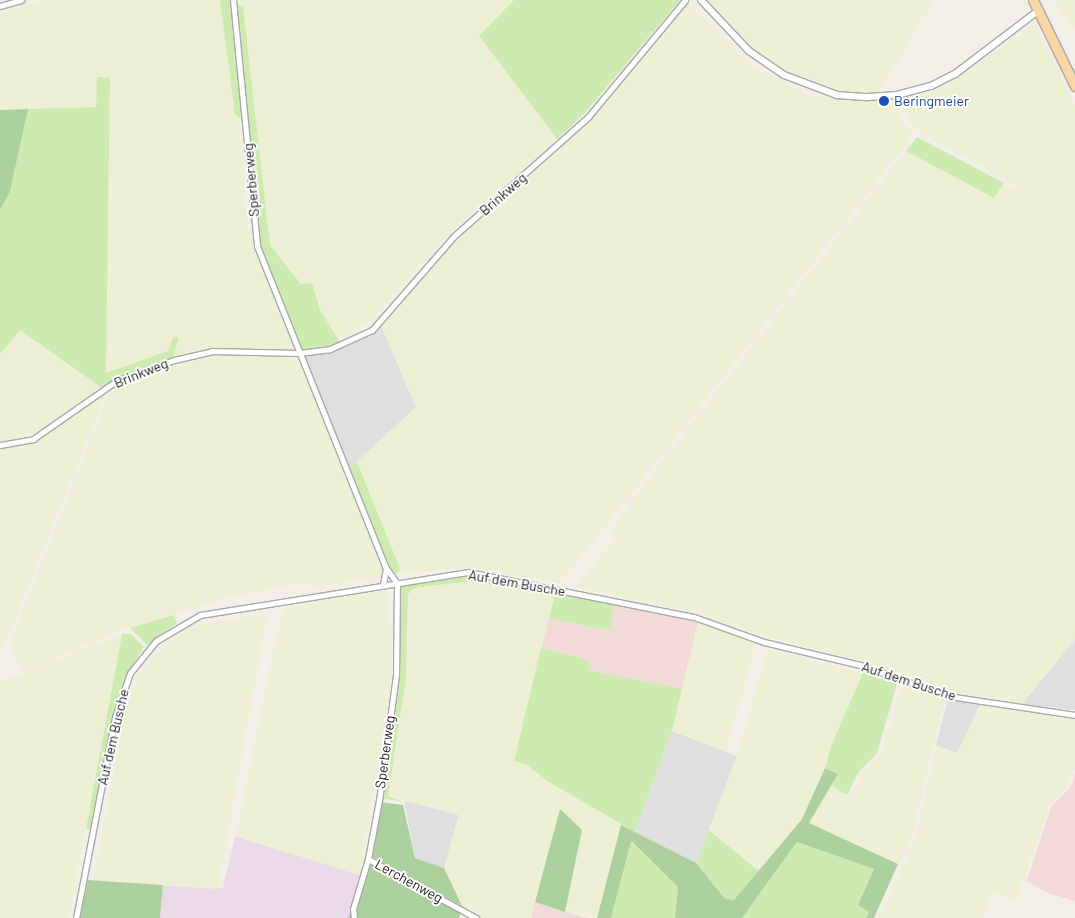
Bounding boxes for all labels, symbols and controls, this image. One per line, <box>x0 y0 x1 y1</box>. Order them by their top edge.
place label: Beringmeier <box>894 93 969 109</box>
marker: Beringmeier <box>878 95 890 107</box>
street label: Sperberweg <box>239 143 263 217</box>
street label: Brinkweg <box>476 169 530 219</box>
street label: Brinkweg <box>112 355 170 391</box>
street label: Auf dem Busche <box>467 566 567 600</box>
street label: Auf dem Busche <box>860 658 958 704</box>
street label: Auf dem Busche <box>94 687 132 787</box>
street label: Sperberweg <box>372 714 398 790</box>
street label: Lerchenweg <box>372 856 446 906</box>

